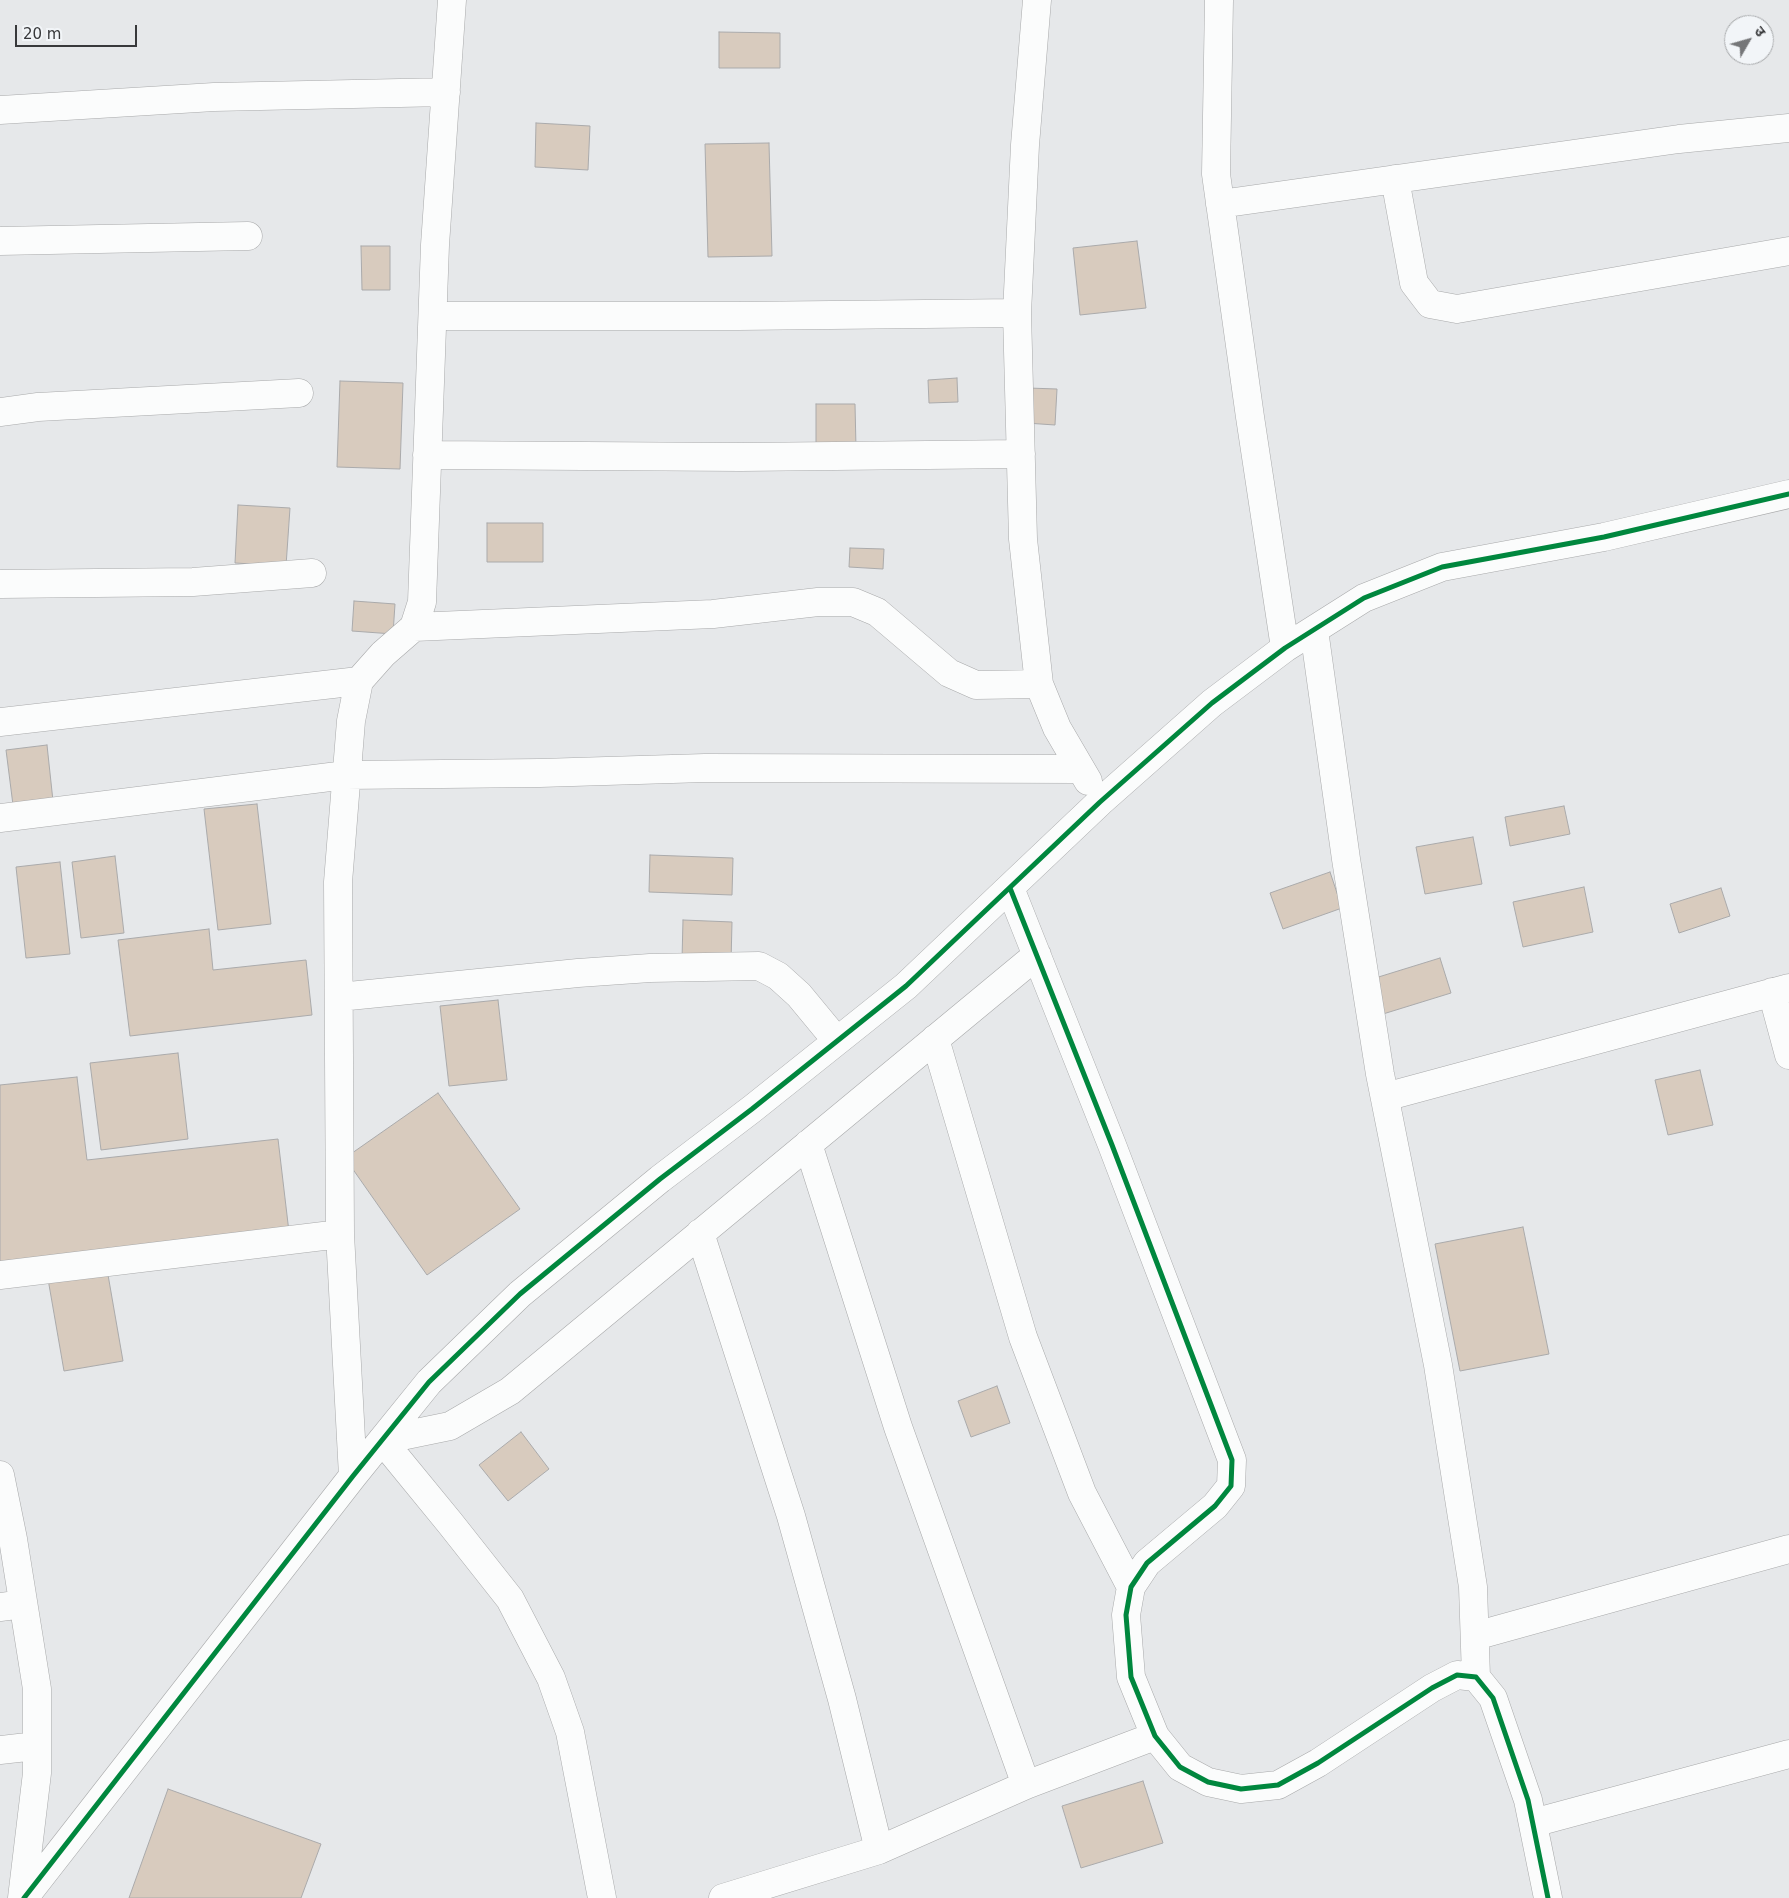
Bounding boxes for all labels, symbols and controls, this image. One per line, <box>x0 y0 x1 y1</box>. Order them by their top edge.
scale bar <box>18 15 140 47</box>
north arrow <box>1724 15 1774 65</box>
text: उ <box>1751 23 1769 40</box>
text: 20 m <box>23 25 61 43</box>

